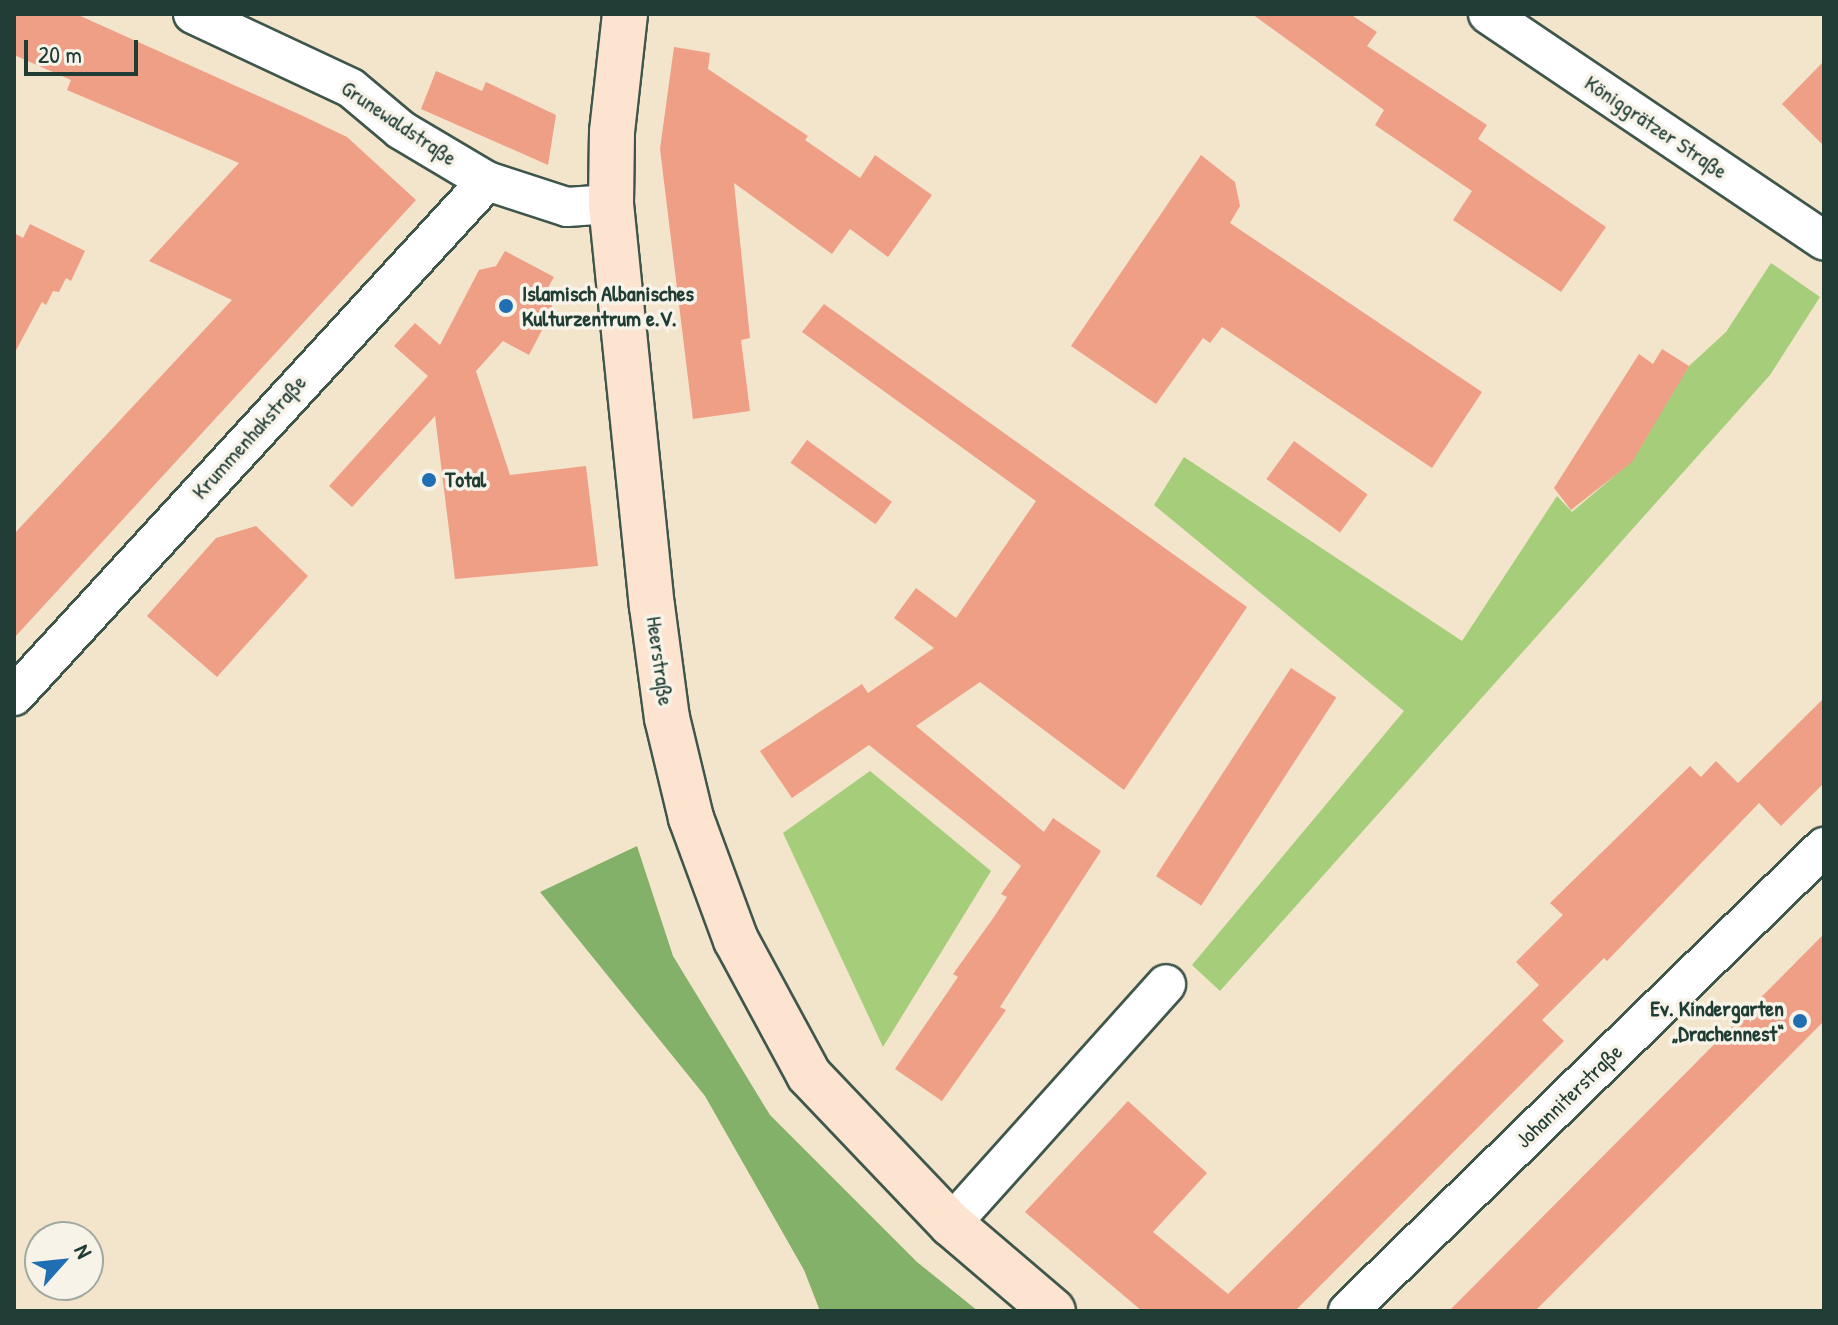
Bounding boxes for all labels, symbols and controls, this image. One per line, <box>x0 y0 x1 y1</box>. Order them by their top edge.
scale bar <box>28 24 142 74</box>
text: 20 m <box>38 38 82 70</box>
street label: Königgrätzer Straße <box>1580 70 1732 184</box>
street label: Grunewaldstraße <box>336 75 462 171</box>
place label: Islamisch Albanisches Kulturzentrum e.V. <box>522 280 694 332</box>
marker: Islamisch Albanisches Kulturzentrum e.V. <box>497 297 515 315</box>
street label: Krummenhakstraße <box>186 369 312 505</box>
place label: Total <box>445 467 486 493</box>
marker: Total <box>420 471 438 489</box>
street label: Heerstraße <box>641 615 679 707</box>
place label: Ev. Kindergarten „Drachennest“ <box>1650 995 1784 1046</box>
marker: Ev. Kindergarten „Drachennest“ <box>1791 1012 1809 1030</box>
street label: Johanniterstraße <box>1510 1039 1628 1153</box>
north arrow <box>24 1221 104 1301</box>
text: N <box>68 1239 100 1263</box>

